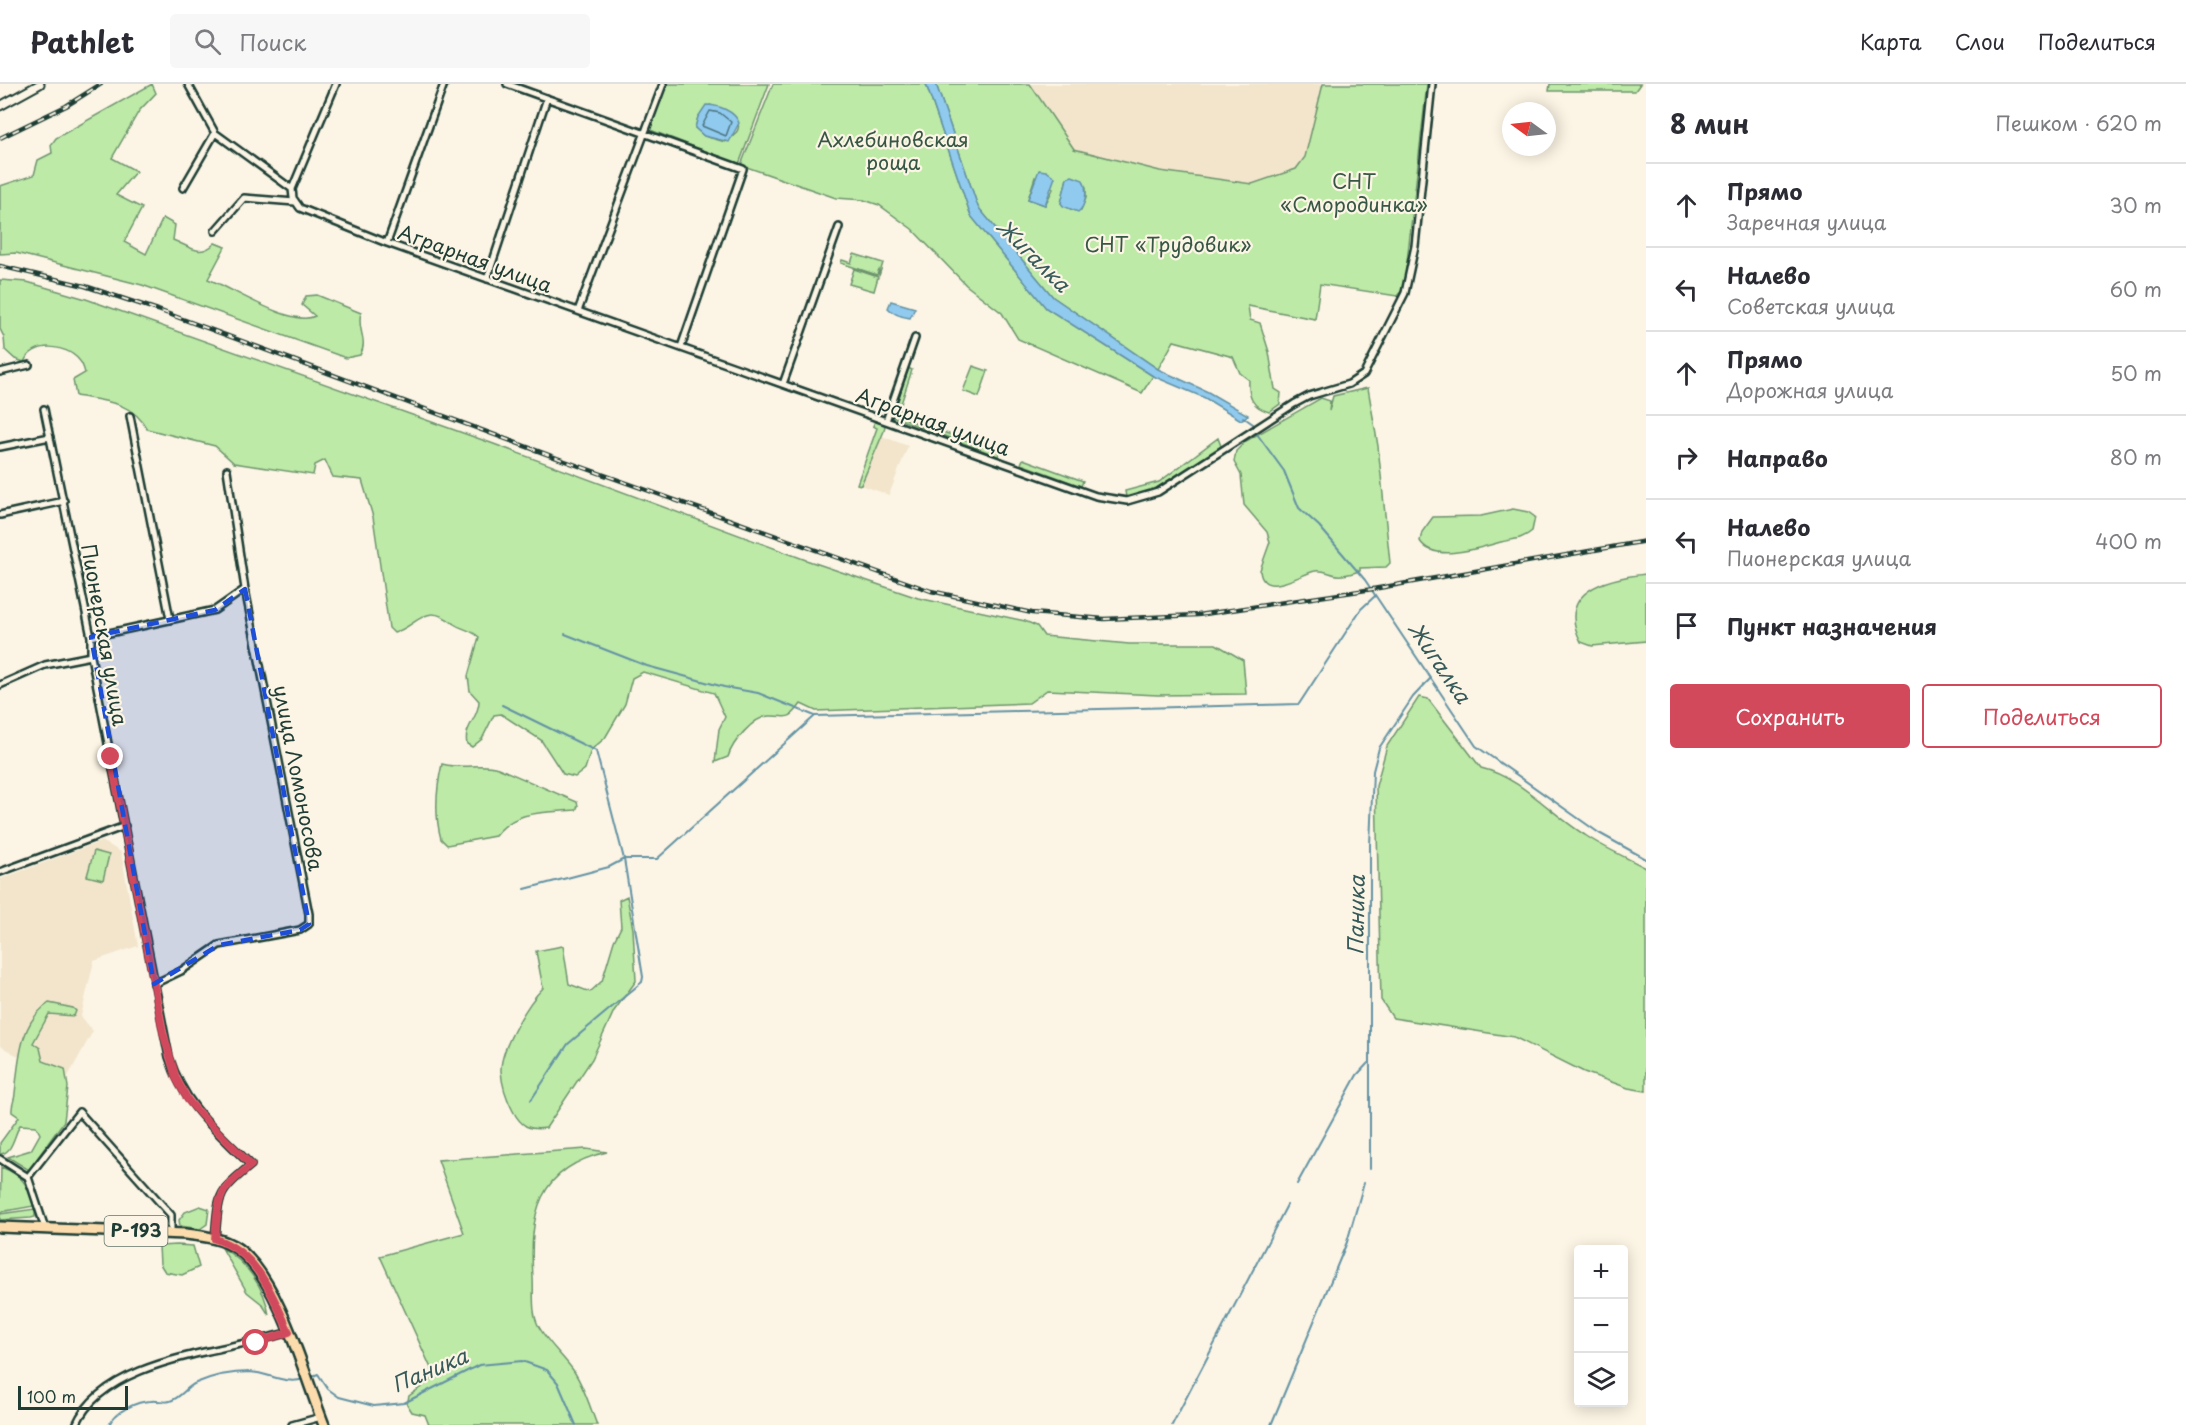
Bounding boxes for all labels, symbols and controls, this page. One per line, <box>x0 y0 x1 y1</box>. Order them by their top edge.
search box <box>170 14 590 68</box>
text: Pathlet <box>30 20 134 63</box>
icon: search <box>191 25 224 58</box>
text: Поиск <box>239 25 306 58</box>
text: Карта <box>1860 25 1922 57</box>
text: Слои <box>1955 25 2005 57</box>
text: Поделиться <box>2038 25 2156 57</box>
north arrow <box>1502 102 1556 156</box>
text: 8 мин <box>1670 104 1749 143</box>
text: Пешком · 620 m <box>1996 108 2162 138</box>
park label: Ахлебиновская роща <box>817 124 969 177</box>
park label: СНТ «Смородинка» <box>1280 166 1428 219</box>
text: Прямо <box>1727 174 1802 207</box>
icon: ahead <box>1670 189 1703 222</box>
text: 30 m <box>2109 190 2162 220</box>
text: Заречная улица <box>1727 207 1886 237</box>
water label: Жигалка <box>991 211 1079 299</box>
street label: Аграрная улица <box>394 216 557 300</box>
park label: СНТ «Трудовик» <box>1084 229 1252 259</box>
text: Налево <box>1727 258 1810 291</box>
icon: left <box>1670 273 1703 306</box>
text: 60 m <box>2110 274 2162 304</box>
text: Советская улица <box>1727 291 1895 321</box>
text: Прямо <box>1727 342 1802 375</box>
icon: ahead <box>1670 357 1703 390</box>
text: 50 m <box>2110 358 2162 388</box>
text: Дорожная улица <box>1727 375 1893 405</box>
street label: Аграрная улица <box>852 379 1015 463</box>
icon: right <box>1670 441 1703 474</box>
text: Направо <box>1727 441 1828 474</box>
text: 80 m <box>2110 442 2162 472</box>
text: Налево <box>1727 510 1810 543</box>
icon: left <box>1670 525 1703 558</box>
text: 400 m <box>2095 526 2162 556</box>
street label: Пионерская улица <box>74 542 136 728</box>
text: Пионерская улица <box>1727 543 1911 573</box>
icon: arrive <box>1670 609 1703 642</box>
text: Пункт назначения <box>1727 609 1937 642</box>
water label: Жигалка <box>1402 615 1480 710</box>
street label: улица Ломоносова <box>266 682 332 874</box>
button: Сохранить <box>1670 684 1910 748</box>
button: Поделиться <box>1922 684 2162 748</box>
route end <box>97 743 123 769</box>
water label: Паника <box>1338 874 1372 955</box>
road number: Р-193 <box>104 1216 168 1246</box>
map controls <box>1574 1245 1628 1407</box>
button: + <box>1574 1245 1628 1299</box>
button: − <box>1574 1299 1628 1353</box>
route start <box>242 1329 268 1355</box>
water label: Паника <box>386 1339 473 1399</box>
button: layers <box>1574 1353 1628 1407</box>
scale bar <box>18 1383 128 1410</box>
text: 100 m <box>27 1384 76 1408</box>

